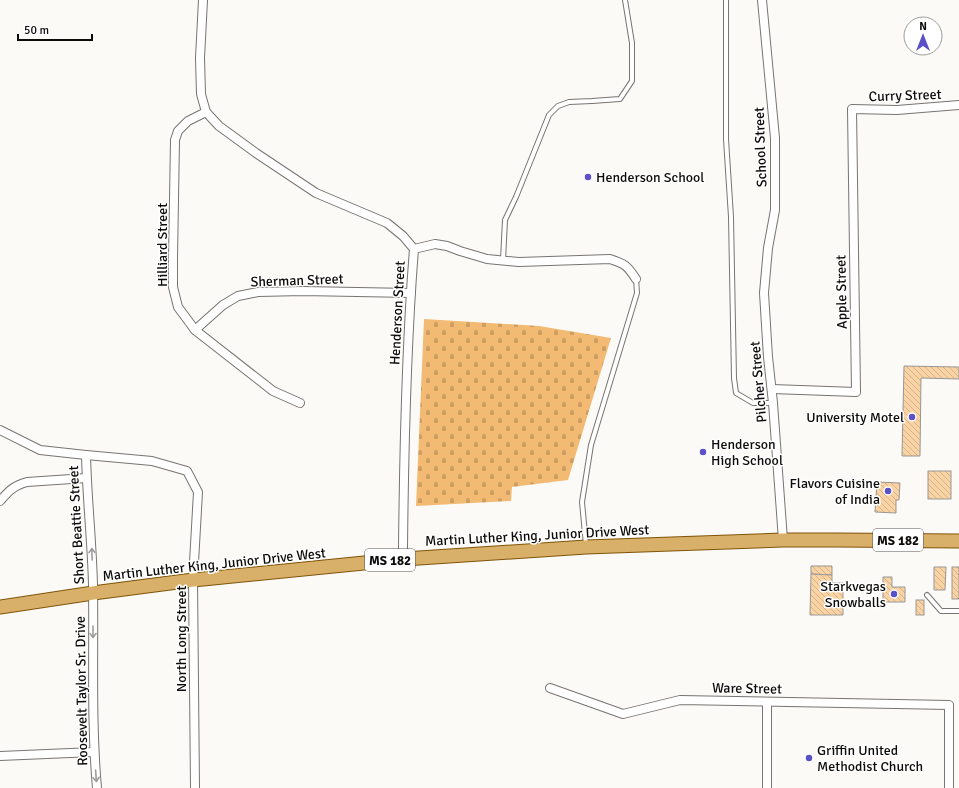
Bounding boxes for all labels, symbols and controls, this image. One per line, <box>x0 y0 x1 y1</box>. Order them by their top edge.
scale bar <box>18 16 92 42</box>
north arrow <box>903 16 943 56</box>
text: N <box>919 20 927 33</box>
text: 50 m <box>24 23 49 38</box>
street label: Curry Street <box>868 86 942 105</box>
street label: School Street <box>751 107 770 187</box>
place label: Henderson School <box>596 169 704 186</box>
marker: Henderson School <box>583 172 593 182</box>
street label: Hilliard Street <box>154 203 171 287</box>
street label: Apple Street <box>832 255 851 329</box>
street label: Henderson Street <box>386 260 409 366</box>
street label: Sherman Street <box>250 270 344 291</box>
street label: Pilcher Street <box>746 340 771 423</box>
place label: University Motel <box>806 409 904 426</box>
marker: University Motel <box>907 412 917 422</box>
place label: Henderson High School <box>711 436 783 469</box>
marker: Henderson High School <box>698 447 708 457</box>
street label: Short Beattie Street <box>65 465 88 585</box>
place label: Flavors Cuisine of India <box>789 475 880 508</box>
marker: Flavors Cuisine of India <box>883 486 893 496</box>
street label: Martin Luther King, Junior Drive West <box>425 521 650 550</box>
road number: MS 182 <box>873 529 923 551</box>
street label: Martin Luther King, Junior Drive West <box>102 544 327 585</box>
one-way arrow <box>88 548 95 561</box>
road number: MS 182 <box>365 549 415 571</box>
place label: Starkvegas Snowballs <box>820 578 886 611</box>
street label: North Long Street <box>173 586 190 692</box>
marker: Starkvegas Snowballs <box>889 589 899 599</box>
street label: Roosevelt Taylor Sr. Drive <box>72 616 91 766</box>
one-way arrow <box>89 625 97 638</box>
street label: Ware Street <box>712 679 782 698</box>
place label: Griffin United Methodist Church <box>817 742 923 775</box>
marker: Griffin United Methodist Church <box>804 753 814 763</box>
one-way arrow <box>92 769 99 782</box>

